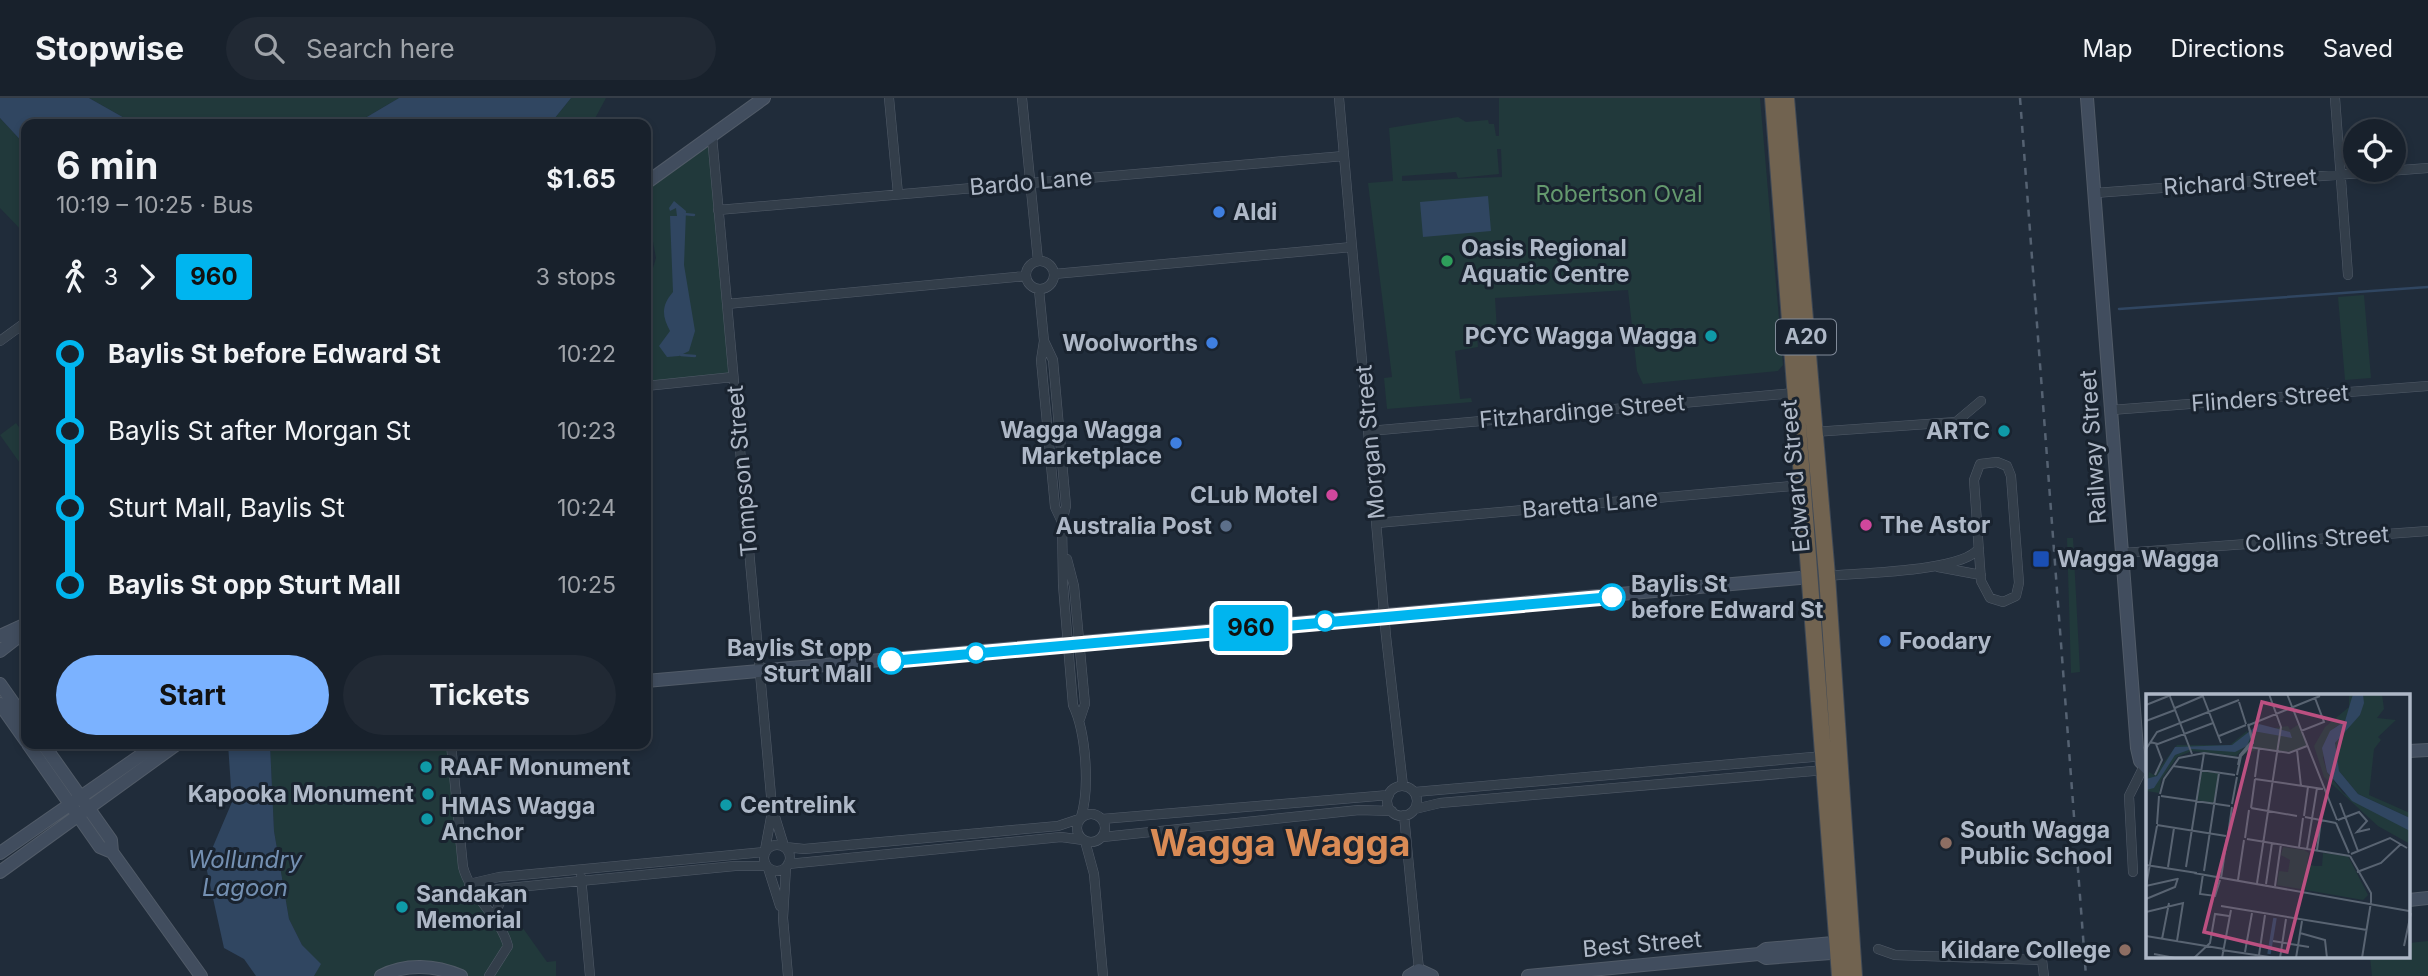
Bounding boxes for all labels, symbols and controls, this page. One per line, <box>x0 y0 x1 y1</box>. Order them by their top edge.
search box <box>226 17 716 80</box>
text: Stopwise <box>35 28 184 68</box>
icon: search <box>250 29 288 67</box>
text: Search here <box>306 33 455 64</box>
text: Map <box>2083 34 2132 63</box>
text: Directions <box>2170 34 2285 63</box>
text: Saved <box>2323 34 2393 63</box>
map controls <box>2343 119 2406 182</box>
button: locate <box>2343 119 2406 182</box>
text: 6 min <box>56 142 158 188</box>
text: $1.65 <box>546 163 616 194</box>
street label: Bardo Lane <box>968 163 1094 201</box>
street label: Richard Street <box>2162 163 2318 201</box>
park label: Robertson Oval <box>1536 180 1702 208</box>
text: 10:19 – 10:25 · Bus <box>56 191 253 219</box>
place label: Aldi <box>1233 198 1277 226</box>
marker: Aldi <box>1211 204 1227 220</box>
place label: Oasis Regional Aquatic Centre <box>1461 234 1629 288</box>
marker: Oasis Regional Aquatic Centre <box>1439 253 1455 269</box>
icon: walk <box>56 258 94 296</box>
icon: forward <box>128 258 166 296</box>
text: 960 <box>190 262 238 291</box>
text: 3 <box>104 263 118 291</box>
text: 3 stops <box>536 263 616 291</box>
road number: A20 <box>1776 320 1836 354</box>
place label: PCYC Wagga Wagga <box>1465 322 1697 350</box>
marker: PCYC Wagga Wagga <box>1703 328 1719 344</box>
place label: Woolworths <box>1062 329 1198 357</box>
marker: Woolworths <box>1204 335 1220 351</box>
text: Baylis St before Edward St <box>108 338 441 369</box>
text: 10:22 <box>557 340 616 368</box>
street label: Morgan Street <box>1349 363 1391 520</box>
street label: Railway Street <box>2074 369 2112 525</box>
street label: Flinders Street <box>2190 378 2350 417</box>
street label: Tompson Street <box>721 384 763 558</box>
street label: Fitzhardinge Street <box>1478 388 1686 434</box>
street label: Edward Street <box>1774 398 1816 554</box>
text: Baylis St after Morgan St <box>108 415 411 446</box>
place label: Wagga Wagga Marketplace <box>1000 416 1162 470</box>
text: 10:23 <box>557 417 616 445</box>
place label: ARTC <box>1926 417 1990 445</box>
marker: ARTC <box>1996 423 2012 439</box>
marker: Wagga Wagga Marketplace <box>1168 435 1184 451</box>
place label: CLub Motel <box>1190 481 1318 509</box>
street label: Baretta Lane <box>1521 484 1659 524</box>
marker: CLub Motel <box>1324 487 1340 503</box>
text: Sturt Mall, Baylis St <box>108 492 345 523</box>
text: 10:24 <box>557 494 616 522</box>
place label: The Astor <box>1880 511 1990 539</box>
place label: Australia Post <box>1055 512 1213 540</box>
marker: The Astor <box>1858 517 1874 533</box>
marker: Australia Post <box>1218 518 1234 534</box>
street label: Collins Street <box>2244 520 2390 558</box>
place label: Wagga Wagga <box>2057 545 2219 573</box>
marker: Wagga Wagga <box>2031 549 2051 569</box>
text: Baylis St opp Sturt Mall <box>108 569 401 600</box>
place label: Baylis St before Edward St <box>1631 570 1824 624</box>
text: 10:25 <box>558 571 616 599</box>
marker: Baylis St before Edward St <box>1599 584 1625 610</box>
line badge: 960 <box>1211 605 1291 651</box>
unlabelled marker <box>1315 611 1335 631</box>
text: 960 <box>1227 613 1275 642</box>
place label: Foodary <box>1899 627 1992 655</box>
marker: Foodary <box>1877 633 1893 649</box>
place label: Baylis St opp Sturt Mall <box>727 634 872 688</box>
unlabelled marker <box>966 643 986 663</box>
marker: Baylis St opp Sturt Mall <box>878 648 904 674</box>
button: Start <box>56 655 329 735</box>
button: Tickets <box>343 655 616 735</box>
inset map <box>2146 694 2410 958</box>
place label: RAAF Monument <box>440 753 631 781</box>
marker: RAAF Monument <box>418 759 434 775</box>
place label: Kapooka Monument <box>188 780 415 808</box>
marker: Kapooka Monument <box>420 786 436 802</box>
place label: Centrelink <box>740 791 857 819</box>
place label: HMAS Wagga Anchor <box>441 792 595 846</box>
marker: Centrelink <box>718 797 734 813</box>
marker: HMAS Wagga Anchor <box>419 811 435 827</box>
place label: South Wagga Public School <box>1960 816 2113 870</box>
district label: Wagga Wagga <box>1150 820 1410 865</box>
marker: South Wagga Public School <box>1938 835 1954 851</box>
water label: Wollundry Lagoon <box>188 845 303 902</box>
place label: Sandakan Memorial <box>416 880 528 934</box>
marker: Sandakan Memorial <box>394 899 410 915</box>
street label: Best Street <box>1581 925 1703 963</box>
place label: Kildare College <box>1940 936 2111 964</box>
marker: Kildare College <box>2117 942 2133 958</box>

